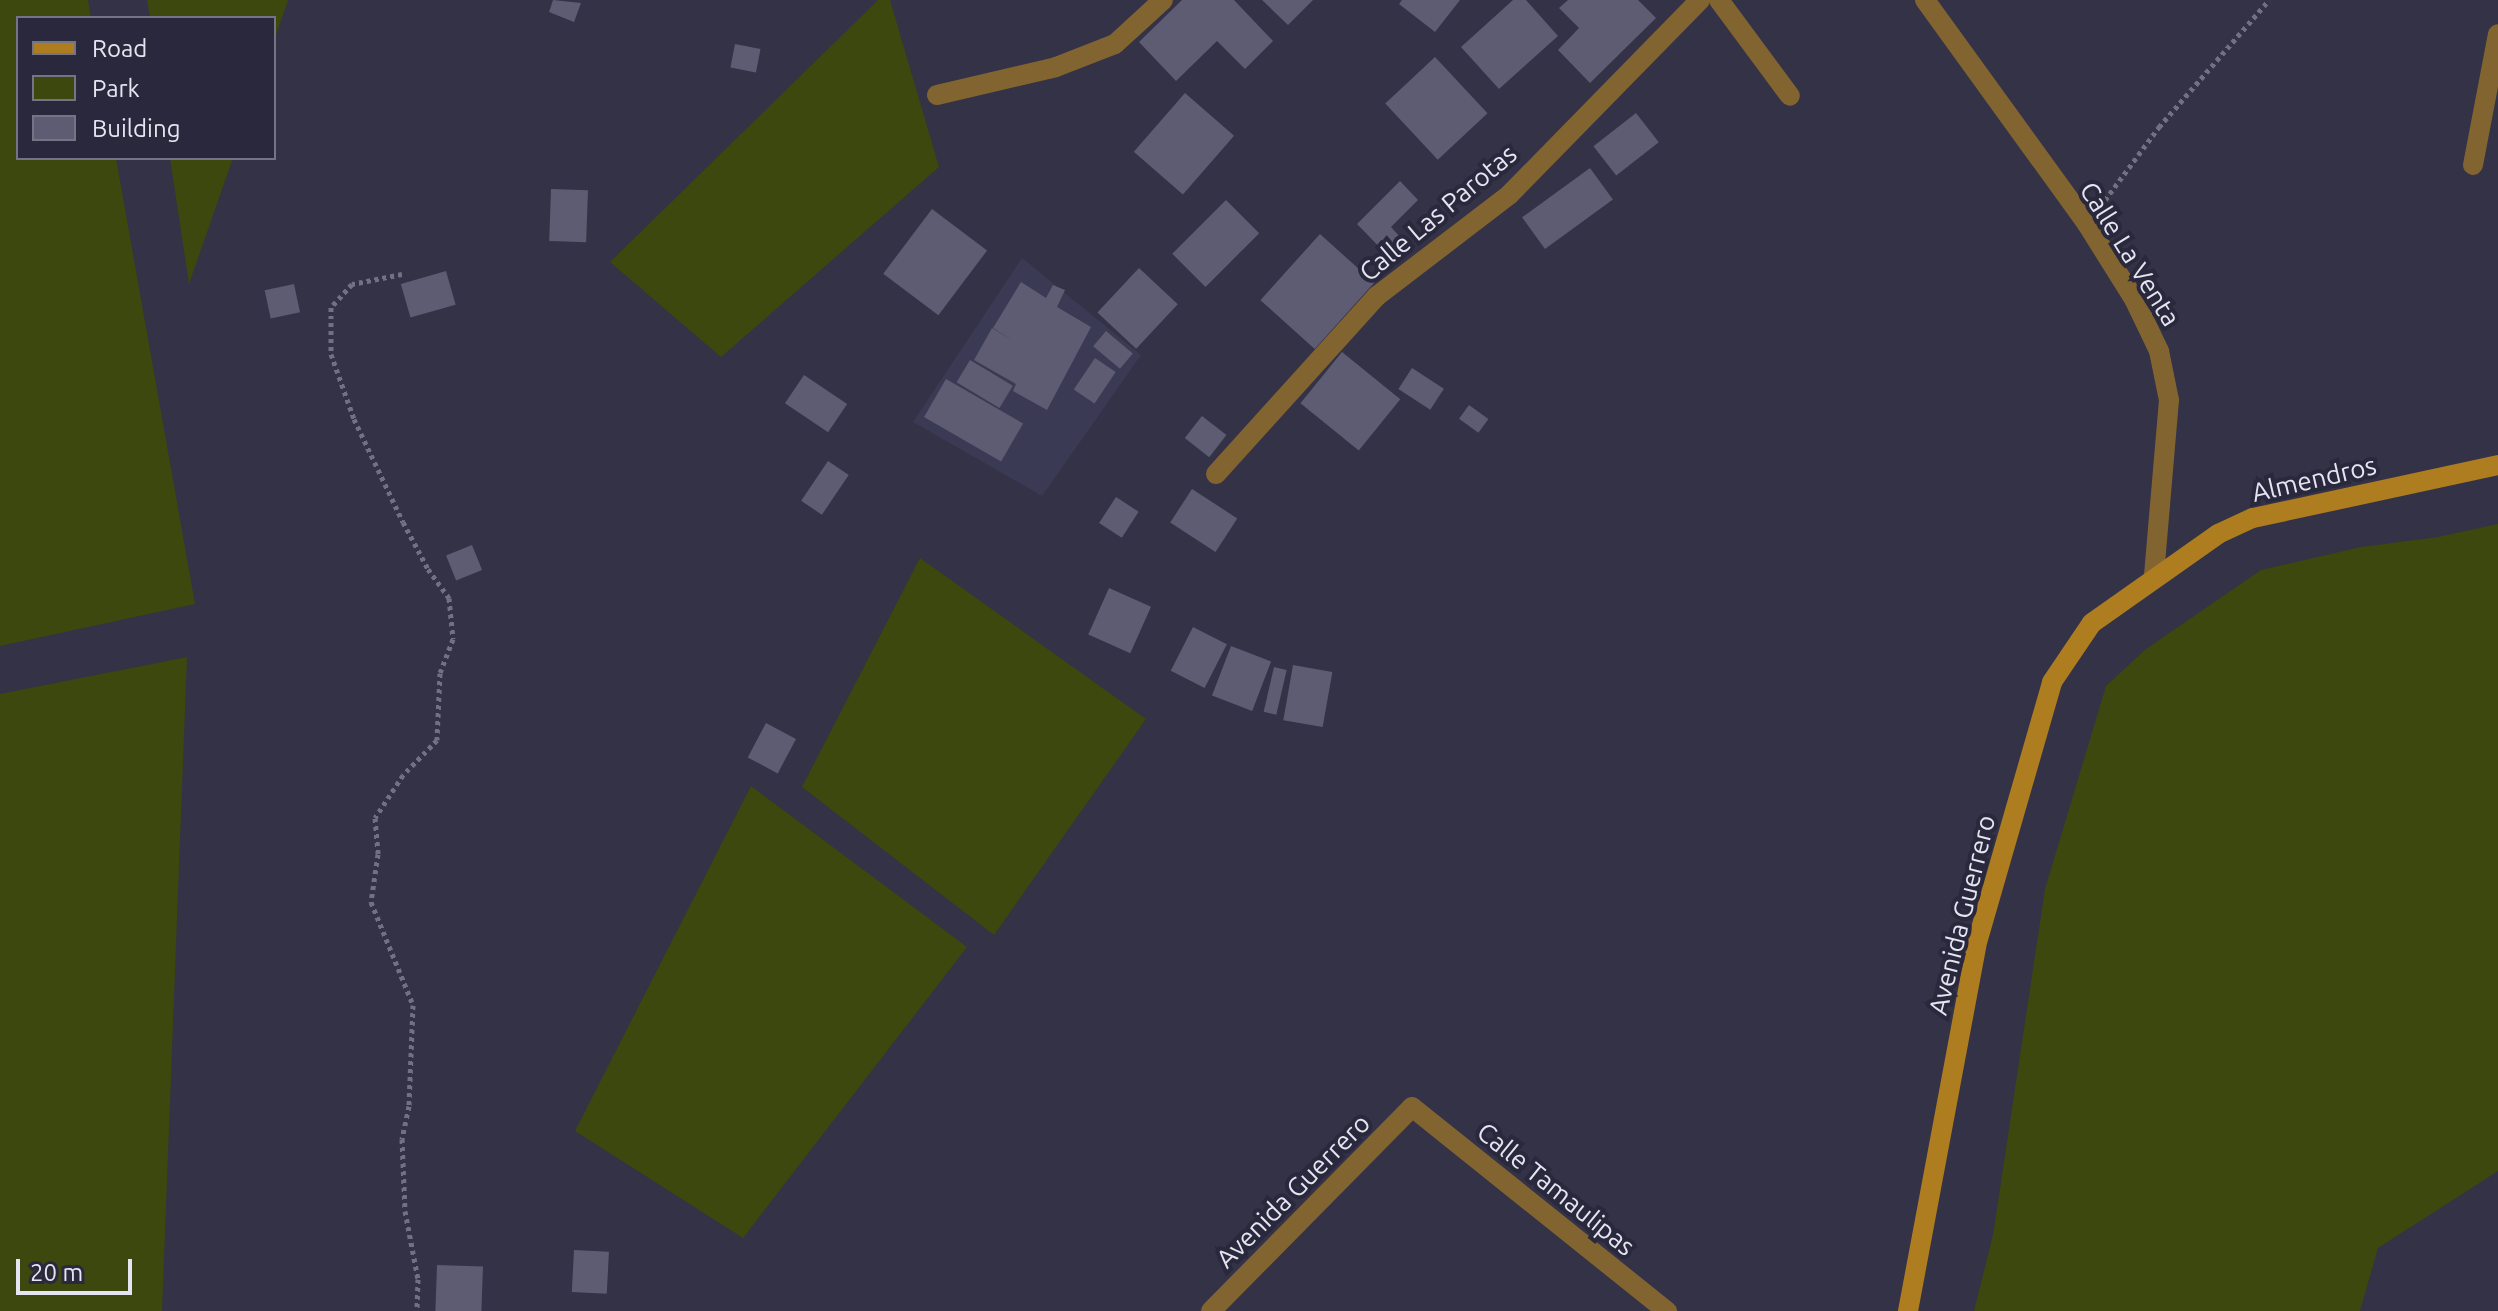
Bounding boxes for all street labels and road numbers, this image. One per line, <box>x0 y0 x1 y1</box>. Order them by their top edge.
street label: Calle Las Parotas <box>1353 138 1523 288</box>
street label: Calle La Venta <box>2073 176 2187 332</box>
street label: Almendros <box>2249 450 2379 508</box>
street label: Avenida Guerrero <box>1922 812 2002 1018</box>
street label: Avenida Guerrero <box>1210 1108 1376 1274</box>
street label: Calle Tamaulipas <box>1471 1116 1641 1262</box>

